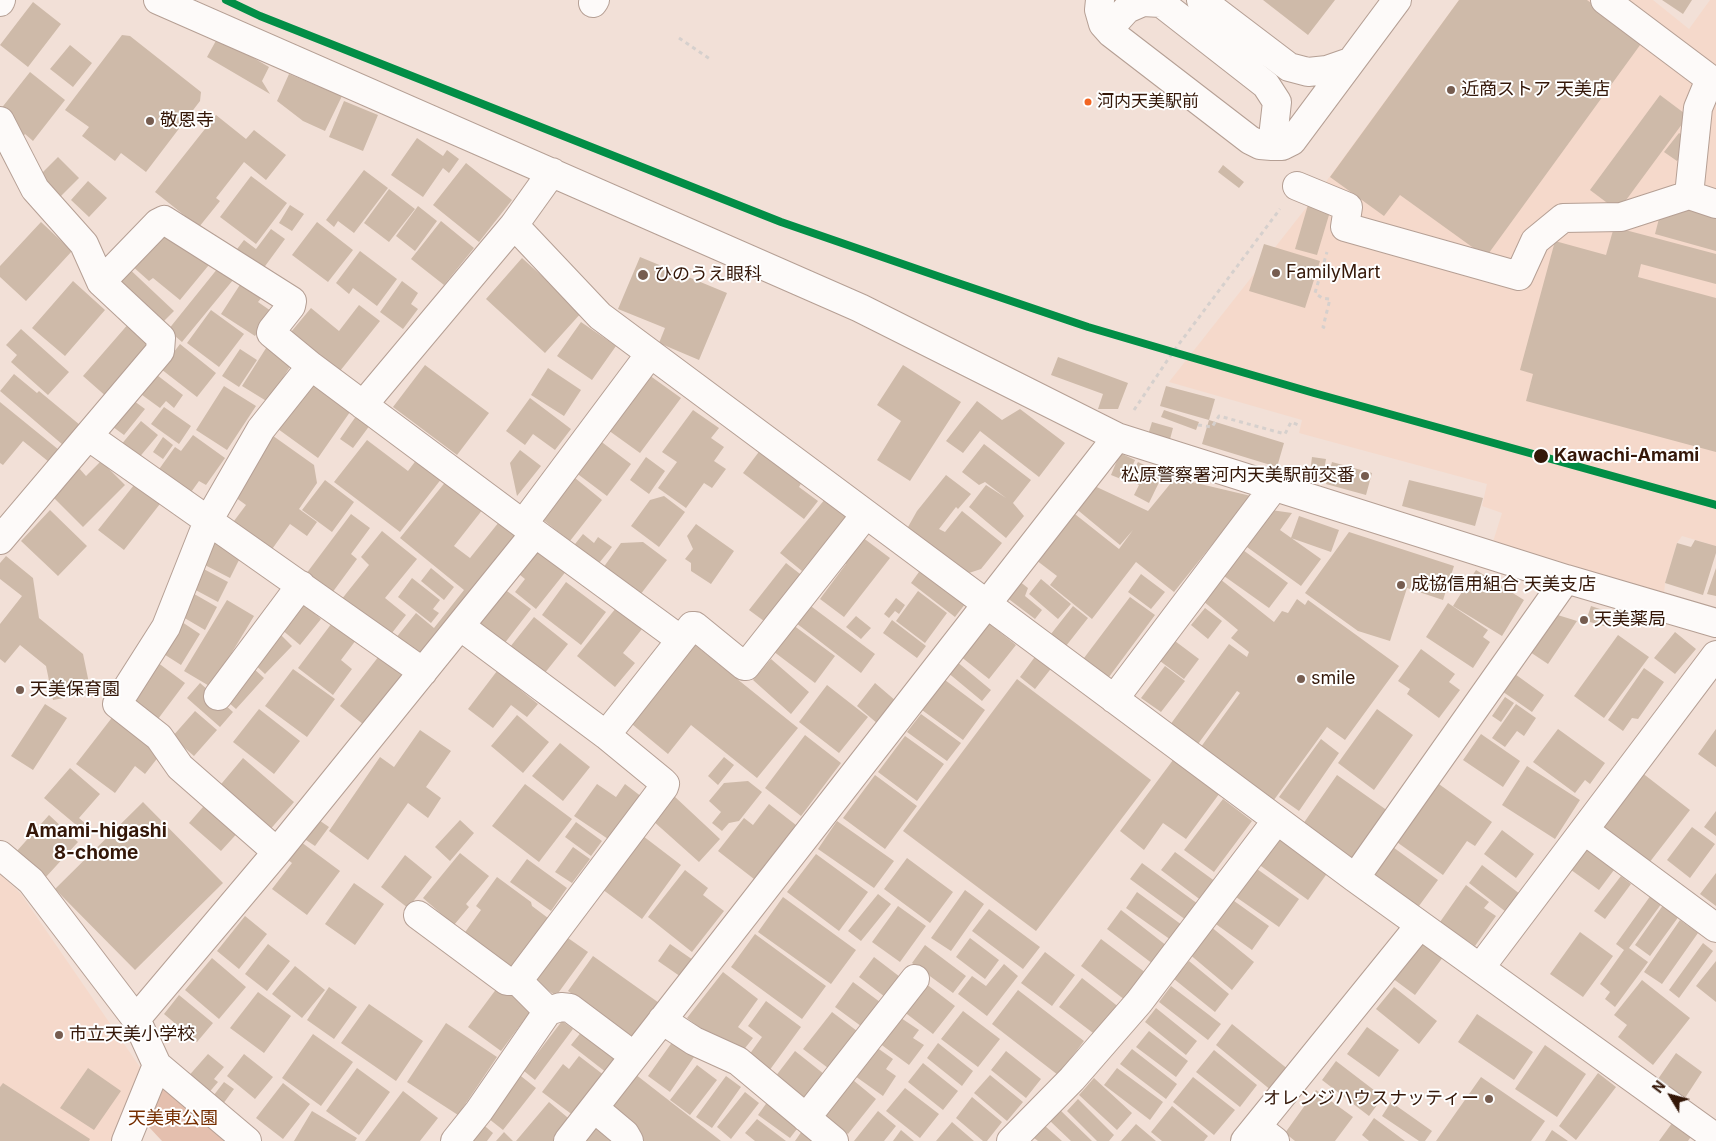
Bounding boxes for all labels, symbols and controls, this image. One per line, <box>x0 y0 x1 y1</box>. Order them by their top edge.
place label: 近商ストア 天美店 <box>1461 79 1610 101</box>
marker: 近商ストア 天美店 <box>1445 84 1457 96</box>
place label: 河内天美駅前 <box>1097 92 1199 112</box>
marker: 河内天美駅前 <box>1083 97 1093 107</box>
place label: 敬恩寺 <box>160 110 214 132</box>
marker: 敬恩寺 <box>144 115 156 127</box>
place label: FamilyMart <box>1286 262 1380 284</box>
place label: ひのうえ眼科 <box>654 264 762 286</box>
marker: FamilyMart <box>1270 267 1282 279</box>
marker: ひのうえ眼科 <box>636 268 650 282</box>
place label: Kawachi-Amami <box>1554 445 1699 467</box>
marker: Kawachi-Amami <box>1532 447 1550 465</box>
place label: 松原警察署河内天美駅前交番 <box>1121 465 1355 487</box>
marker: 松原警察署河内天美駅前交番 <box>1359 470 1371 482</box>
place label: 成協信用組合 天美支店 <box>1411 574 1596 596</box>
marker: 成協信用組合 天美支店 <box>1395 579 1407 591</box>
place label: 天美薬局 <box>1594 609 1666 631</box>
marker: 天美薬局 <box>1578 614 1590 626</box>
place label: smile <box>1311 668 1355 690</box>
marker: smile <box>1295 673 1307 685</box>
place label: 天美保育園 <box>30 679 120 701</box>
marker: 天美保育園 <box>14 684 26 696</box>
district label: Amami-higashi 8-chome <box>25 820 167 864</box>
place label: 市立天美小学校 <box>69 1024 195 1046</box>
marker: 市立天美小学校 <box>53 1029 65 1041</box>
north arrow <box>1646 1071 1696 1121</box>
text: N <box>1649 1077 1669 1096</box>
place label: オレンジハウスナッティー <box>1263 1088 1479 1110</box>
marker: オレンジハウスナッティー <box>1483 1093 1495 1105</box>
park label: 天美東公園 <box>128 1108 218 1130</box>

